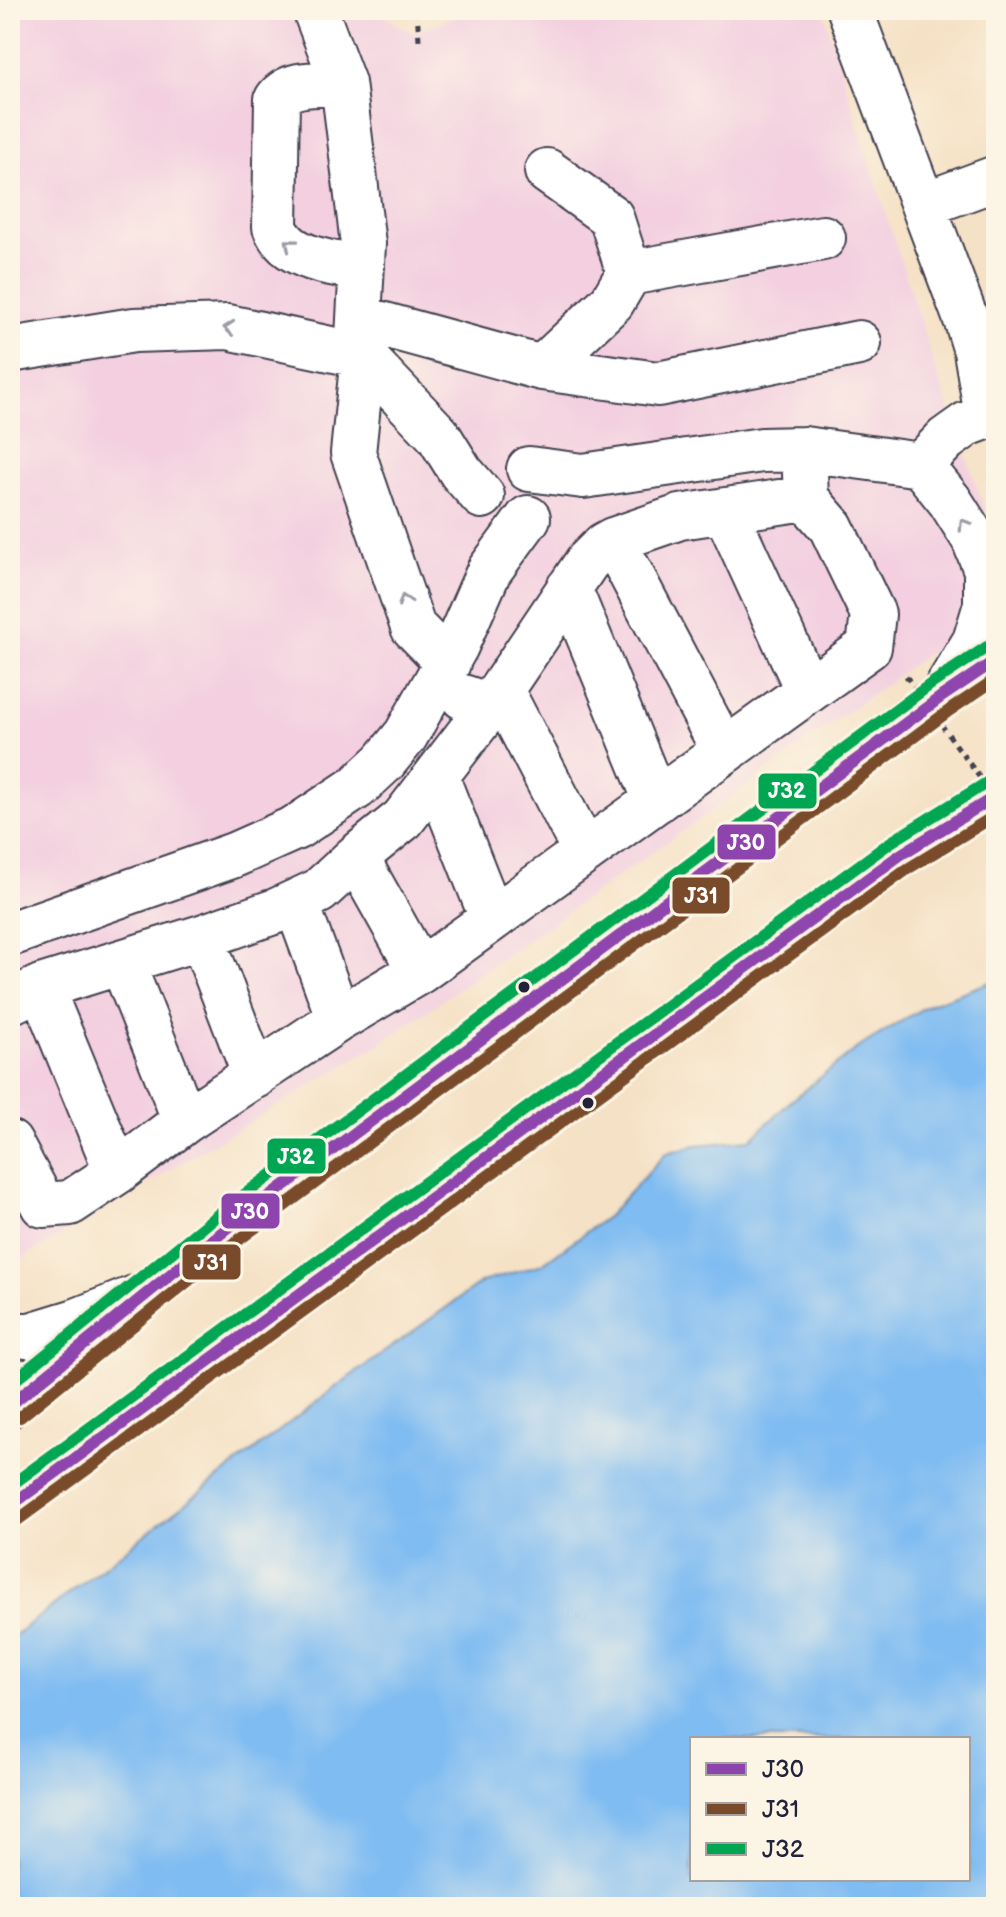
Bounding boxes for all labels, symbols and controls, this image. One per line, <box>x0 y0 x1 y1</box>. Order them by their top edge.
one-way arrow <box>284 239 299 253</box>
one-way arrow <box>222 320 235 337</box>
one-way arrow <box>958 518 973 532</box>
one-way arrow <box>397 594 413 608</box>
line badge: J32 <box>757 772 818 810</box>
text: J32 <box>768 778 806 805</box>
line badge: J30 <box>716 823 777 861</box>
text: J30 <box>727 830 765 857</box>
line badge: J31 <box>671 876 731 915</box>
text: J31 <box>684 883 718 910</box>
unlabelled marker <box>516 979 532 995</box>
unlabelled marker <box>580 1095 596 1111</box>
line badge: J32 <box>266 1137 327 1175</box>
text: J32 <box>277 1144 315 1171</box>
line badge: J30 <box>220 1192 281 1230</box>
text: J30 <box>231 1199 269 1226</box>
line badge: J31 <box>181 1243 242 1281</box>
text: J31 <box>194 1250 228 1277</box>
legend <box>690 1737 970 1881</box>
text: J30 <box>762 1755 804 1784</box>
text: J31 <box>762 1795 799 1824</box>
text: J32 <box>762 1835 804 1864</box>

